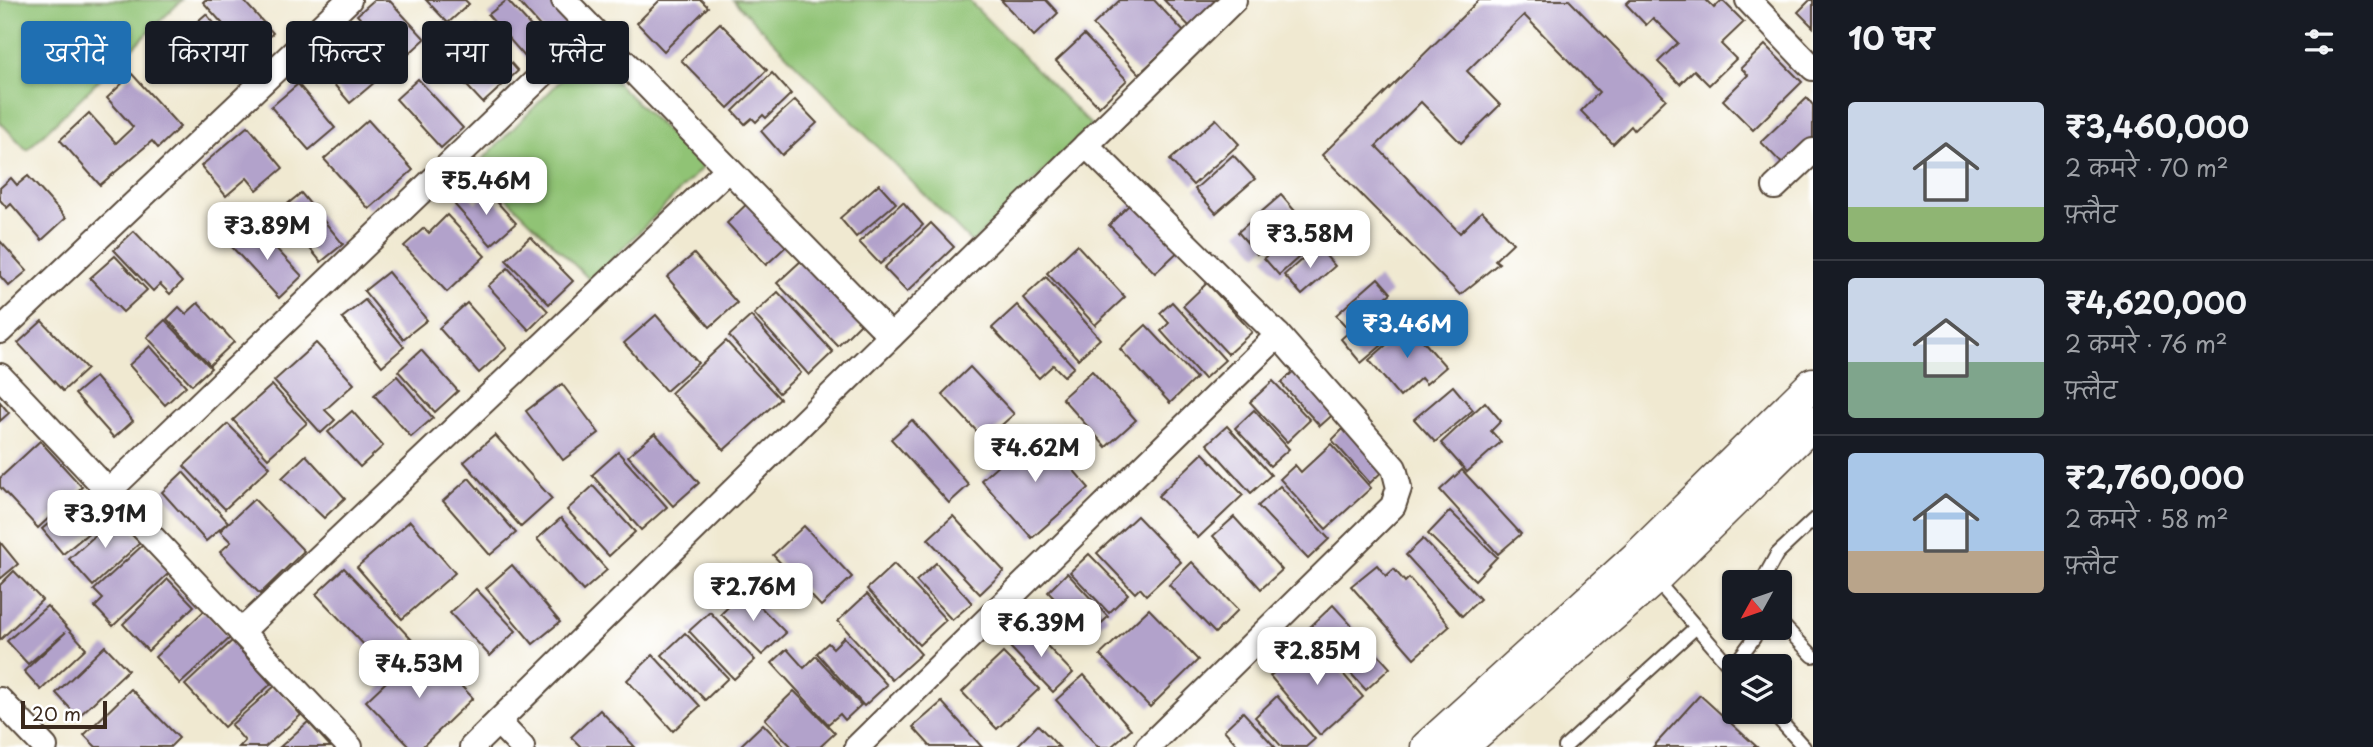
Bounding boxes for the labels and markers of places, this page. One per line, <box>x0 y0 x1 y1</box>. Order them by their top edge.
pin: ₹5.46M <box>429 158 543 217</box>
pin: ₹3.89M <box>210 202 324 262</box>
pin: ₹3.58M <box>1253 210 1367 270</box>
pin: ₹3.46M <box>1350 300 1464 360</box>
pin: ₹4.62M <box>978 424 1092 484</box>
pin: ₹3.91M <box>48 490 162 550</box>
pin: ₹2.76M <box>696 564 810 623</box>
pin: ₹6.39M <box>984 600 1098 659</box>
pin: ₹2.85M <box>1260 628 1374 687</box>
pin: ₹4.53M <box>362 640 476 700</box>

